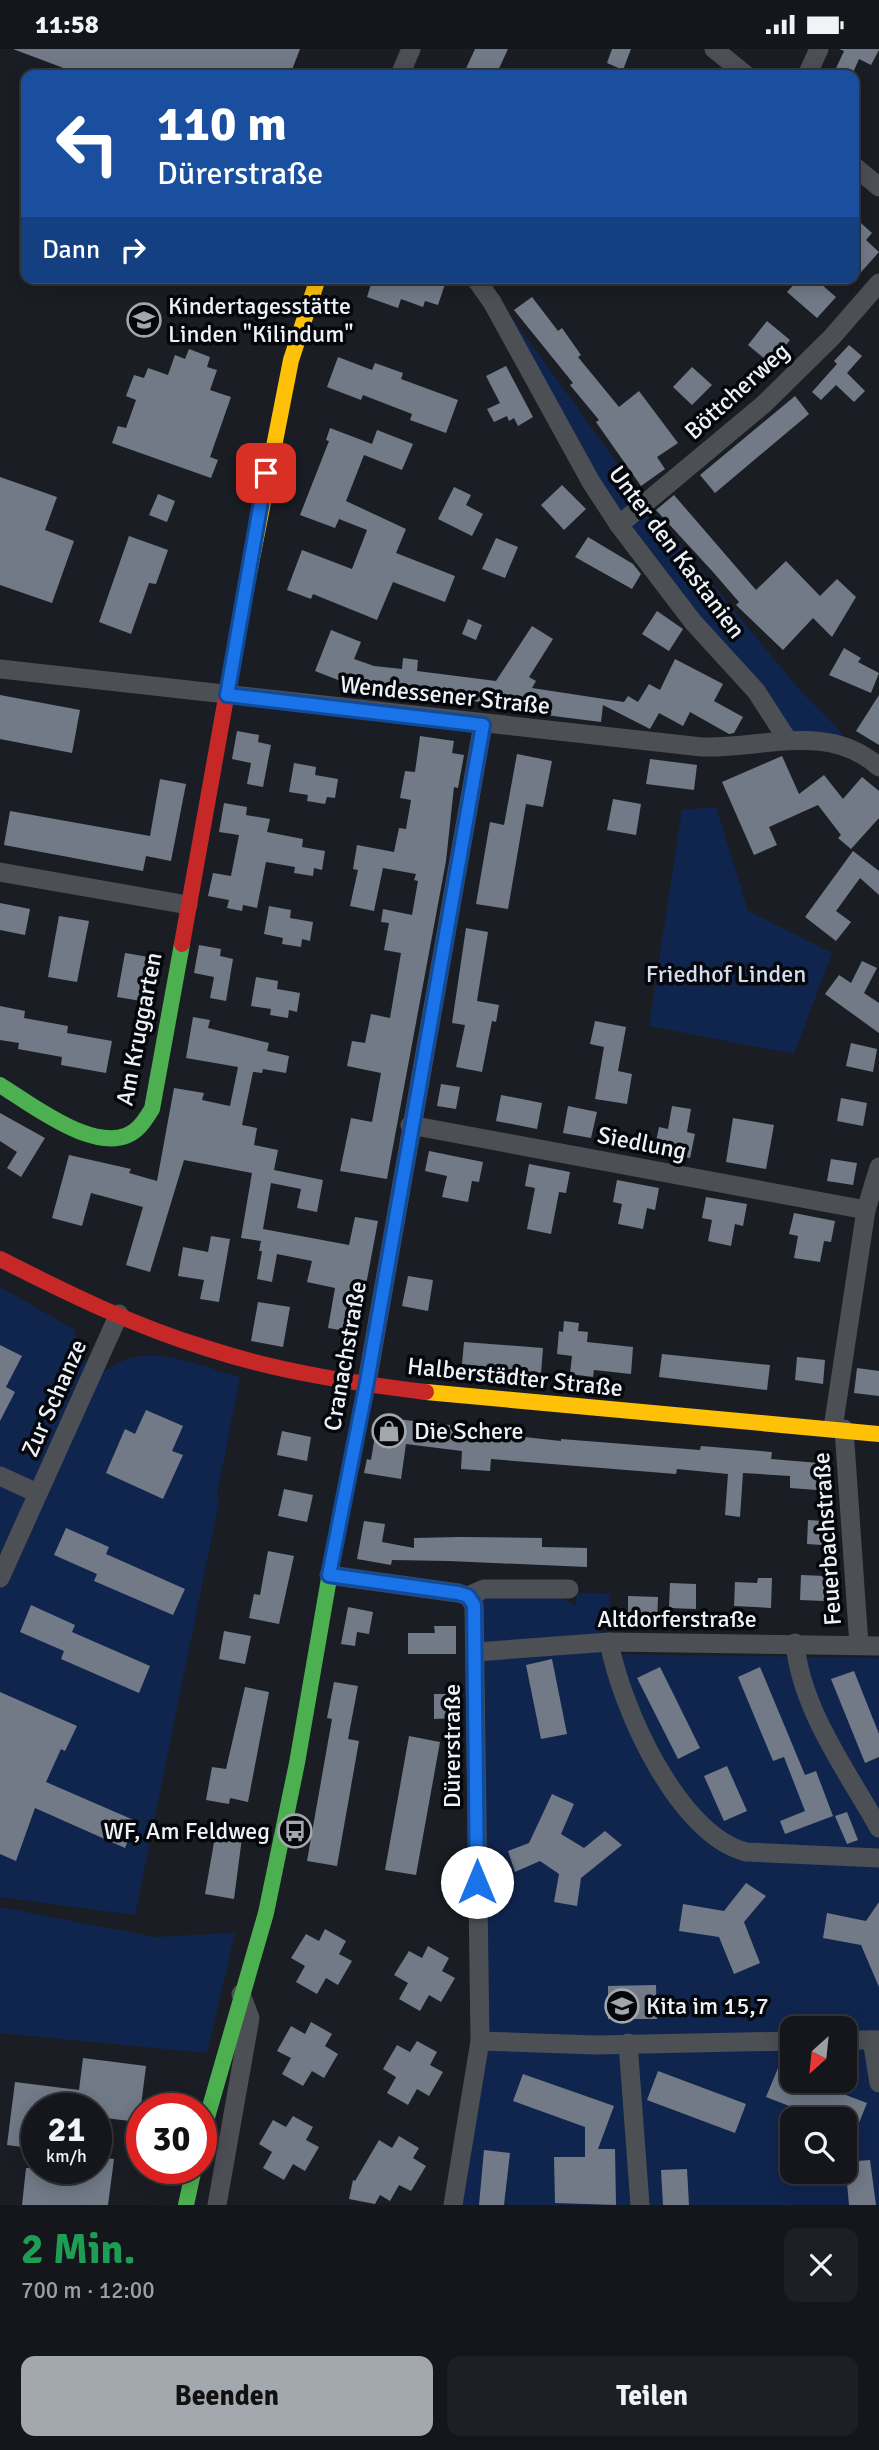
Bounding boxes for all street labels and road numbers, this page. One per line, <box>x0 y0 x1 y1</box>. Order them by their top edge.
street label: Böttcherweg <box>678 336 796 446</box>
street label: Unter den Kastanien <box>602 460 752 644</box>
street label: Wendessener Straße <box>338 669 552 721</box>
street label: Am Kruggarten <box>109 950 169 1108</box>
street label: Siedlung <box>595 1120 689 1166</box>
street label: Cranachstraße <box>317 1279 373 1433</box>
street label: Zur Schanze <box>15 1335 93 1461</box>
street label: Halberstädter Straße <box>406 1351 624 1403</box>
street label: Feuerbachstraße <box>806 1451 848 1627</box>
street label: Altdorferstraße <box>597 1604 757 1634</box>
street label: Dürerstraße <box>437 1684 467 1808</box>

